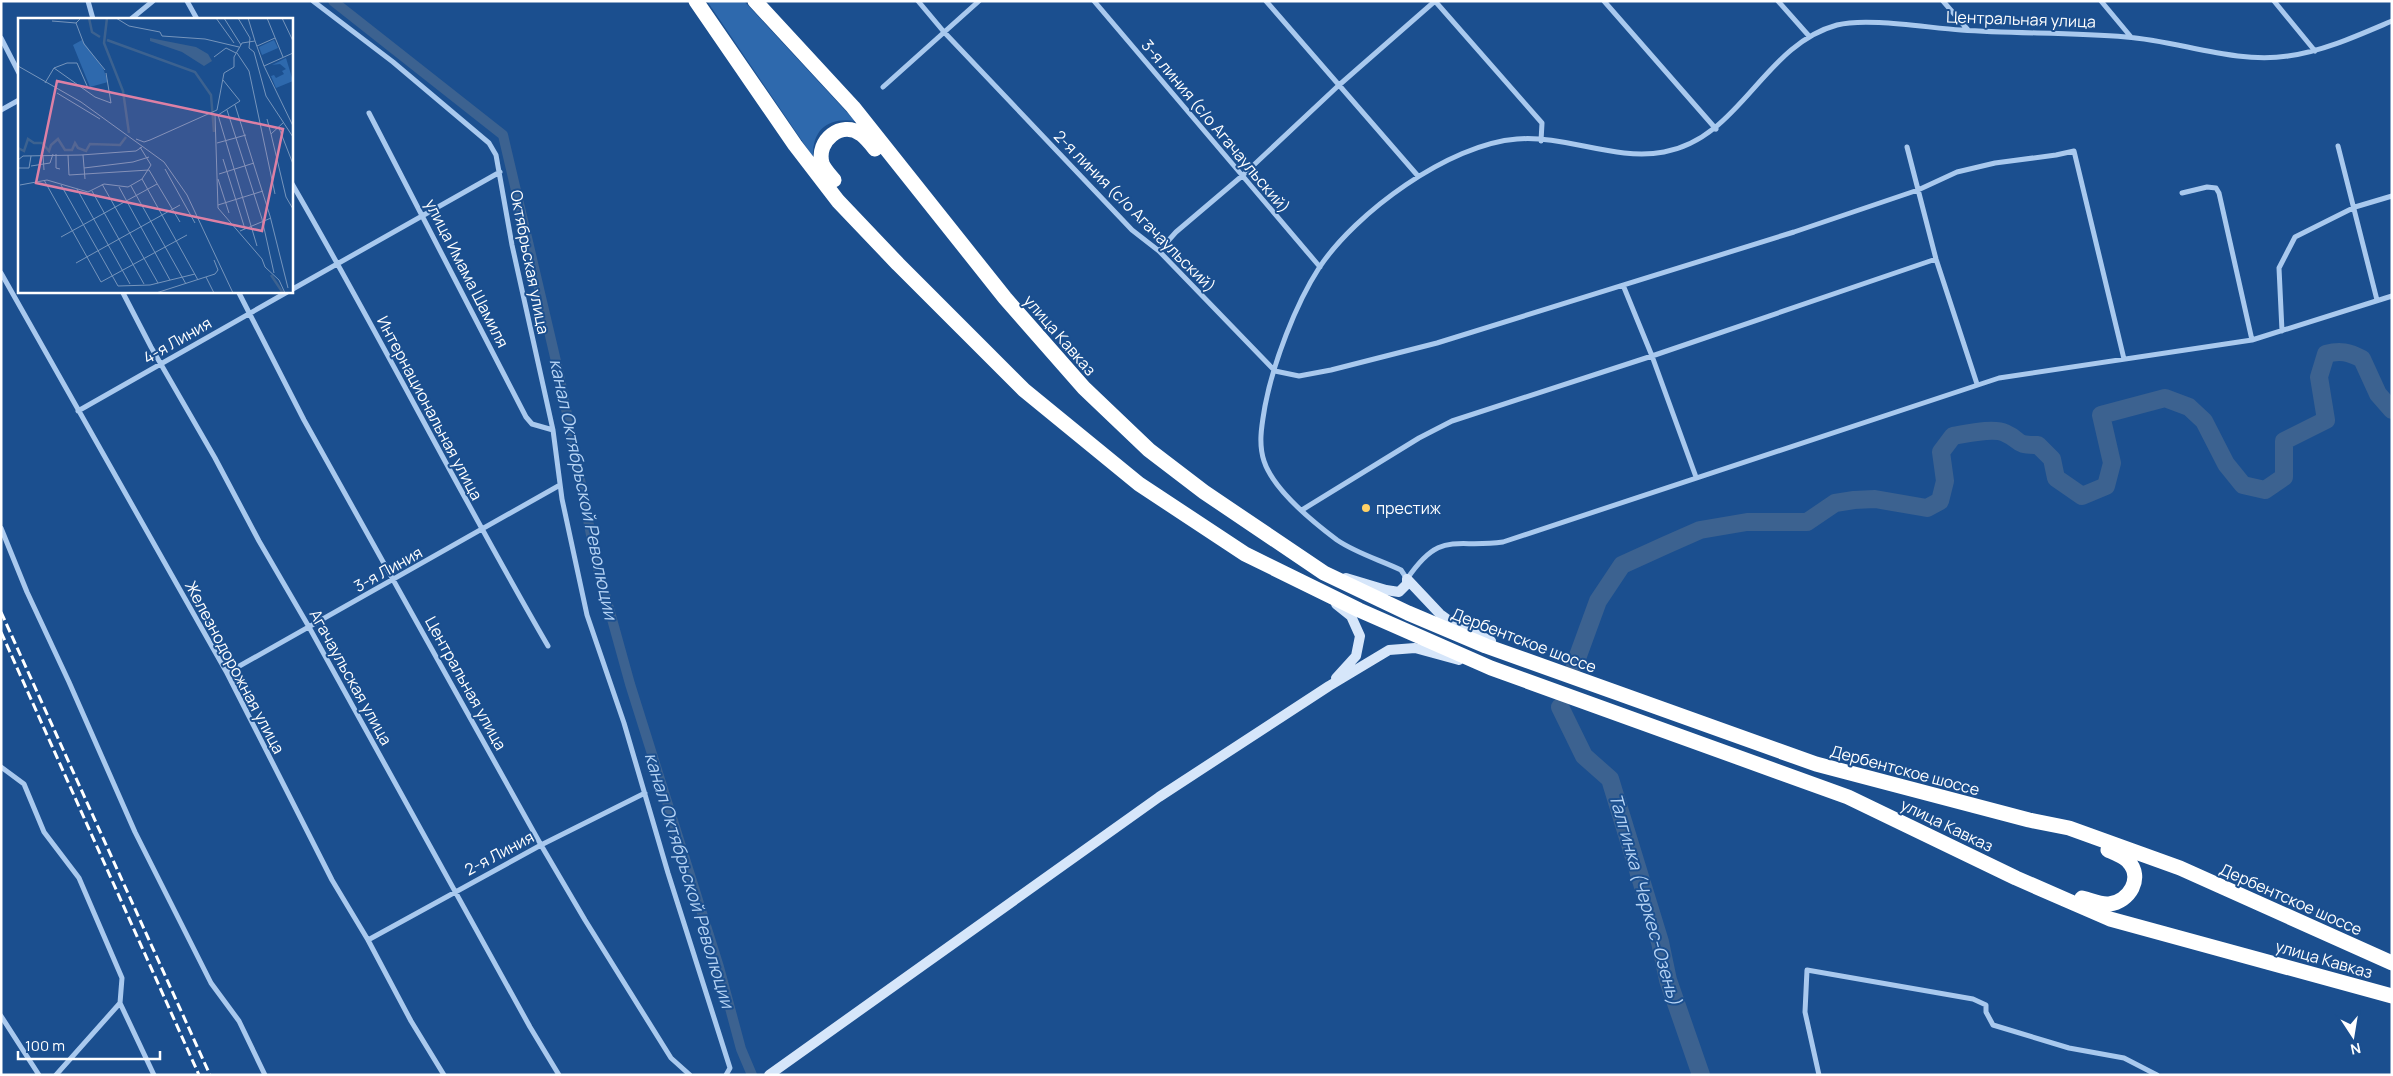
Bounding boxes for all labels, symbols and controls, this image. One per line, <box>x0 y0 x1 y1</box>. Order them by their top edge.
street label: Центральная улица <box>1946 5 2096 33</box>
inset map <box>18 18 292 292</box>
street label: 3-я линия (с/о Агачаульский) <box>1137 34 1295 218</box>
street label: 2-я линия (с/о Агачаульский) <box>1049 125 1221 297</box>
street label: Октябрьская улица <box>505 188 555 336</box>
street label: улица Имама Шамиля <box>420 195 514 351</box>
street label: улица Кавказ <box>1019 290 1101 380</box>
street label: 4-я Линия <box>139 312 215 368</box>
street label: Интернациональная улица <box>372 312 488 504</box>
water label: канал Октябрьской Революции <box>545 356 624 623</box>
place label: престиж <box>1376 497 1442 519</box>
marker: престиж <box>1360 502 1372 514</box>
street label: 3-я Линия <box>350 541 426 597</box>
street label: Железнодорожная улица <box>180 577 290 757</box>
street label: Дербентское шоссе <box>1448 602 1600 678</box>
street label: Агачаульская улица <box>305 605 397 749</box>
street label: Центральная улица <box>420 612 512 754</box>
street label: Дербентское шоссе <box>1828 739 1982 801</box>
water label: канал Октябрьской Революции <box>640 749 741 1012</box>
water label: Талгинка (Черкес-Озень) <box>1604 790 1688 1008</box>
street label: улица Кавказ <box>1897 793 1997 857</box>
street label: 2-я Линия <box>460 826 538 880</box>
street label: Дербентское шоссе <box>2216 858 2366 940</box>
street label: улица Кавказ <box>2273 935 2375 983</box>
north arrow <box>2328 1011 2378 1061</box>
scale bar <box>18 1028 160 1060</box>
text: 100 m <box>25 1035 65 1056</box>
text: N <box>2349 1039 2363 1060</box>

